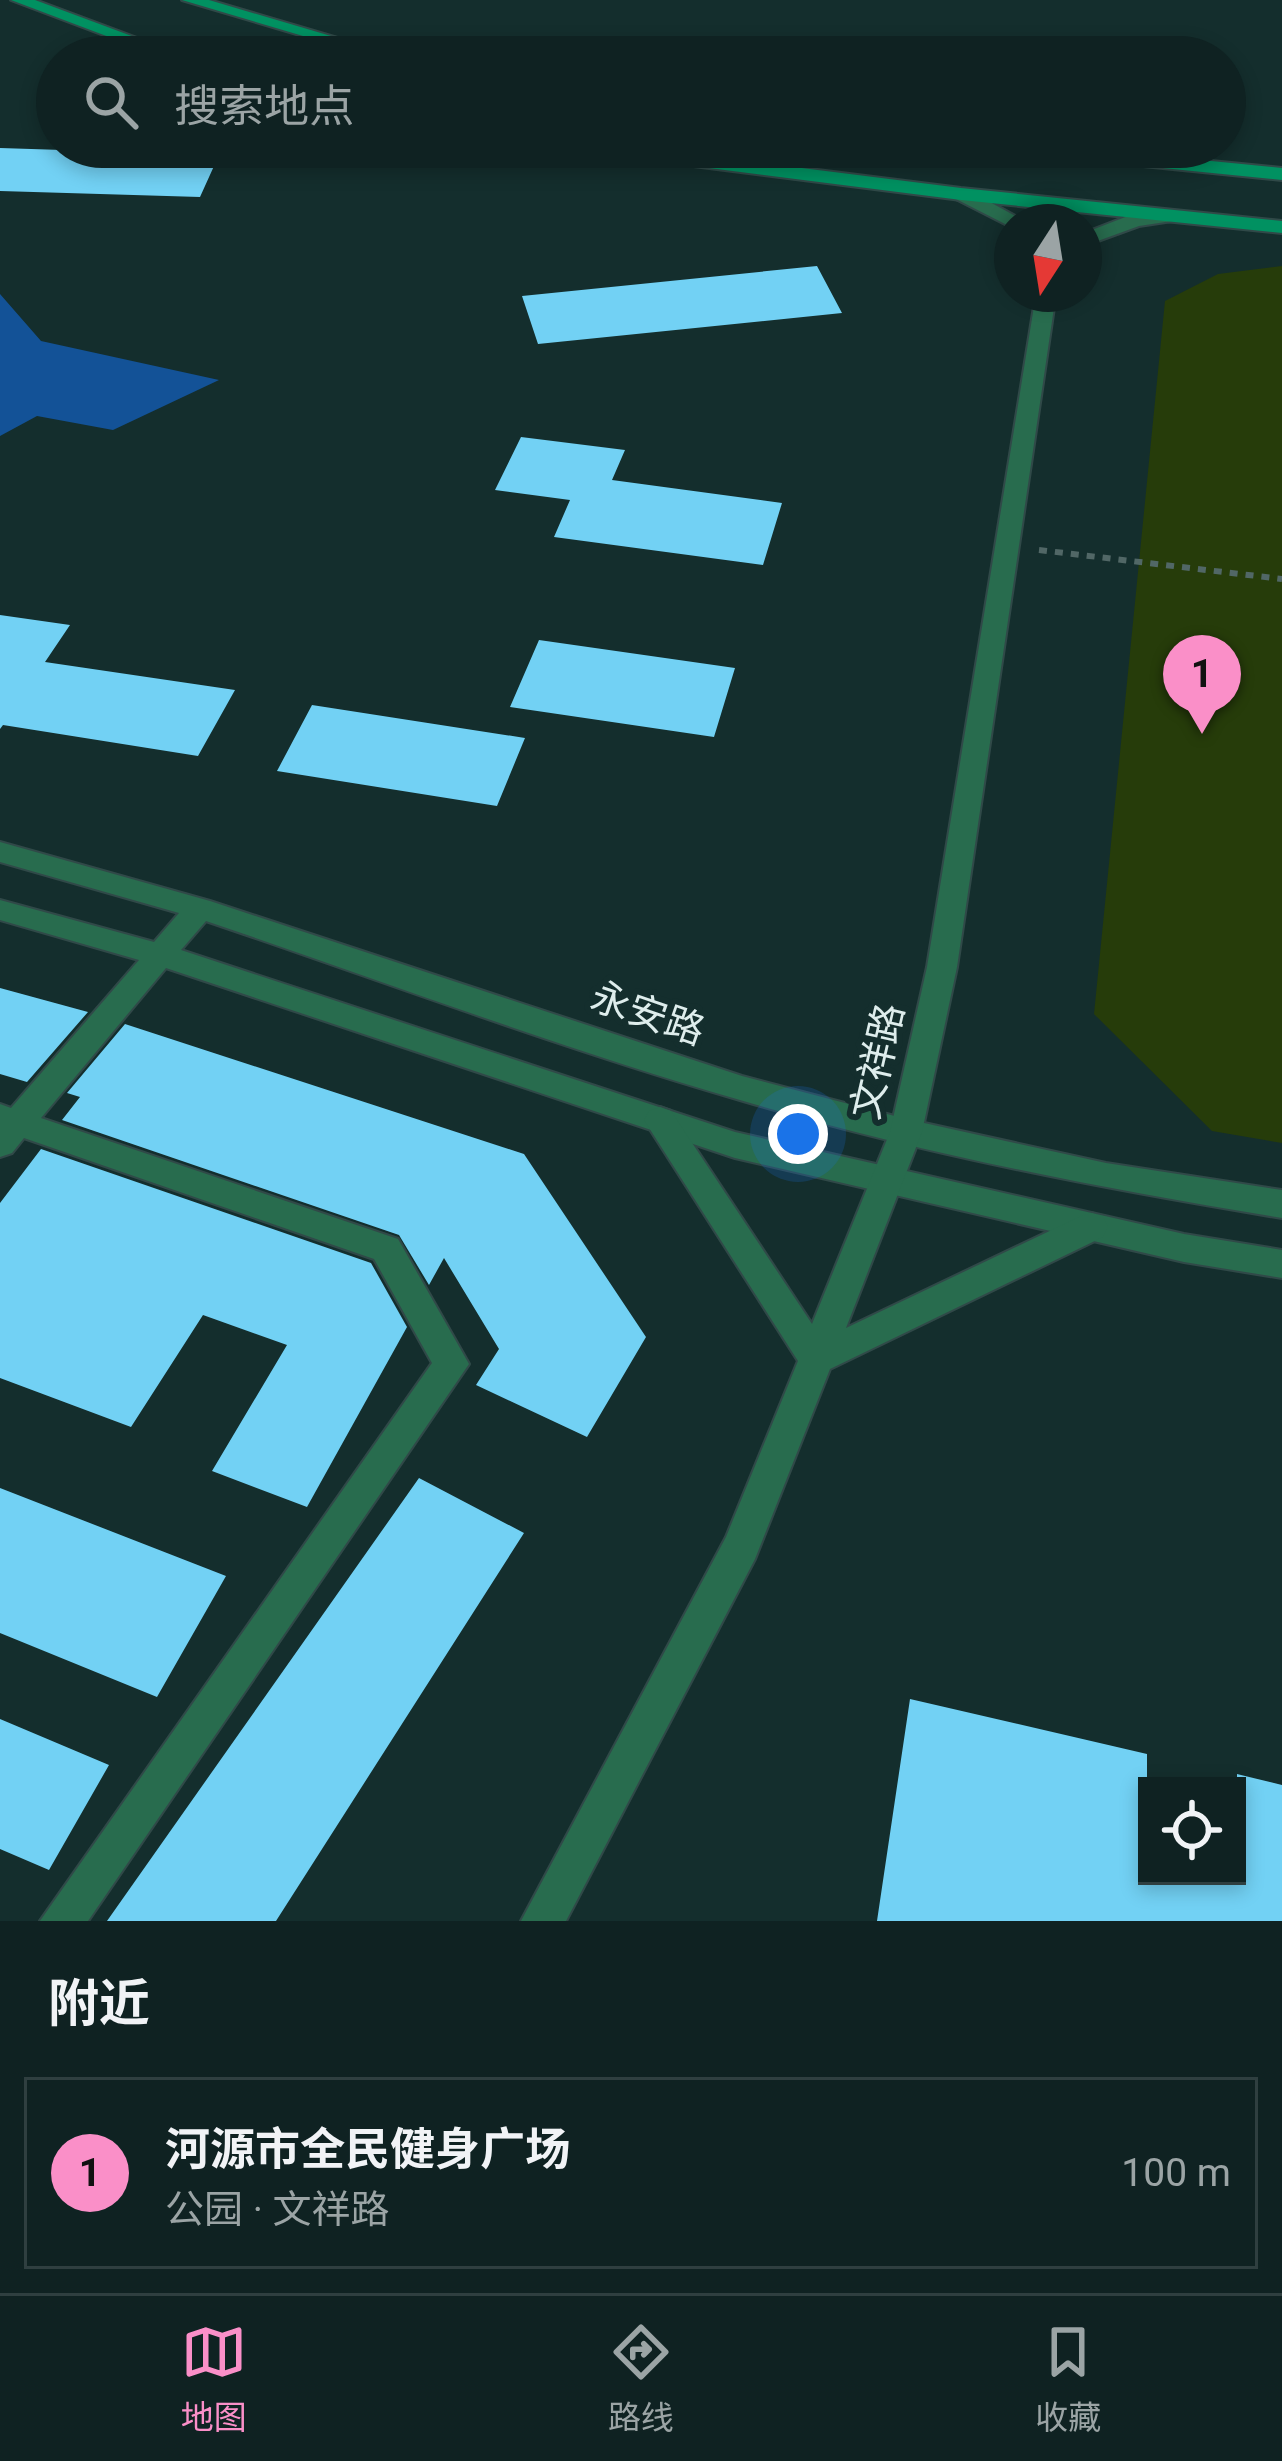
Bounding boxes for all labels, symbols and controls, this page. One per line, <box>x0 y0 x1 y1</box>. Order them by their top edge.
search box <box>36 36 1246 168</box>
icon: search <box>78 69 144 135</box>
text: 搜索地点 <box>174 80 354 133</box>
north arrow <box>994 204 1102 312</box>
pin: 1 <box>1163 635 1241 734</box>
street label: 永安路 <box>585 973 710 1055</box>
street label: 文祥路 <box>842 999 914 1123</box>
your location <box>768 1104 828 1164</box>
map controls <box>1138 1777 1246 1885</box>
button: locate <box>1138 1777 1246 1885</box>
text: 附近 <box>48 1974 150 2033</box>
text: 河源市全民健身广场 <box>165 2123 570 2176</box>
text: 1 <box>79 2150 101 2196</box>
text: 100 m <box>1121 2150 1231 2196</box>
text: 公园 · 文祥路 <box>165 2187 390 2233</box>
tab: 地图 <box>181 2319 247 2439</box>
tab: 路线 <box>608 2319 674 2439</box>
tab: 收藏 <box>1035 2319 1101 2439</box>

